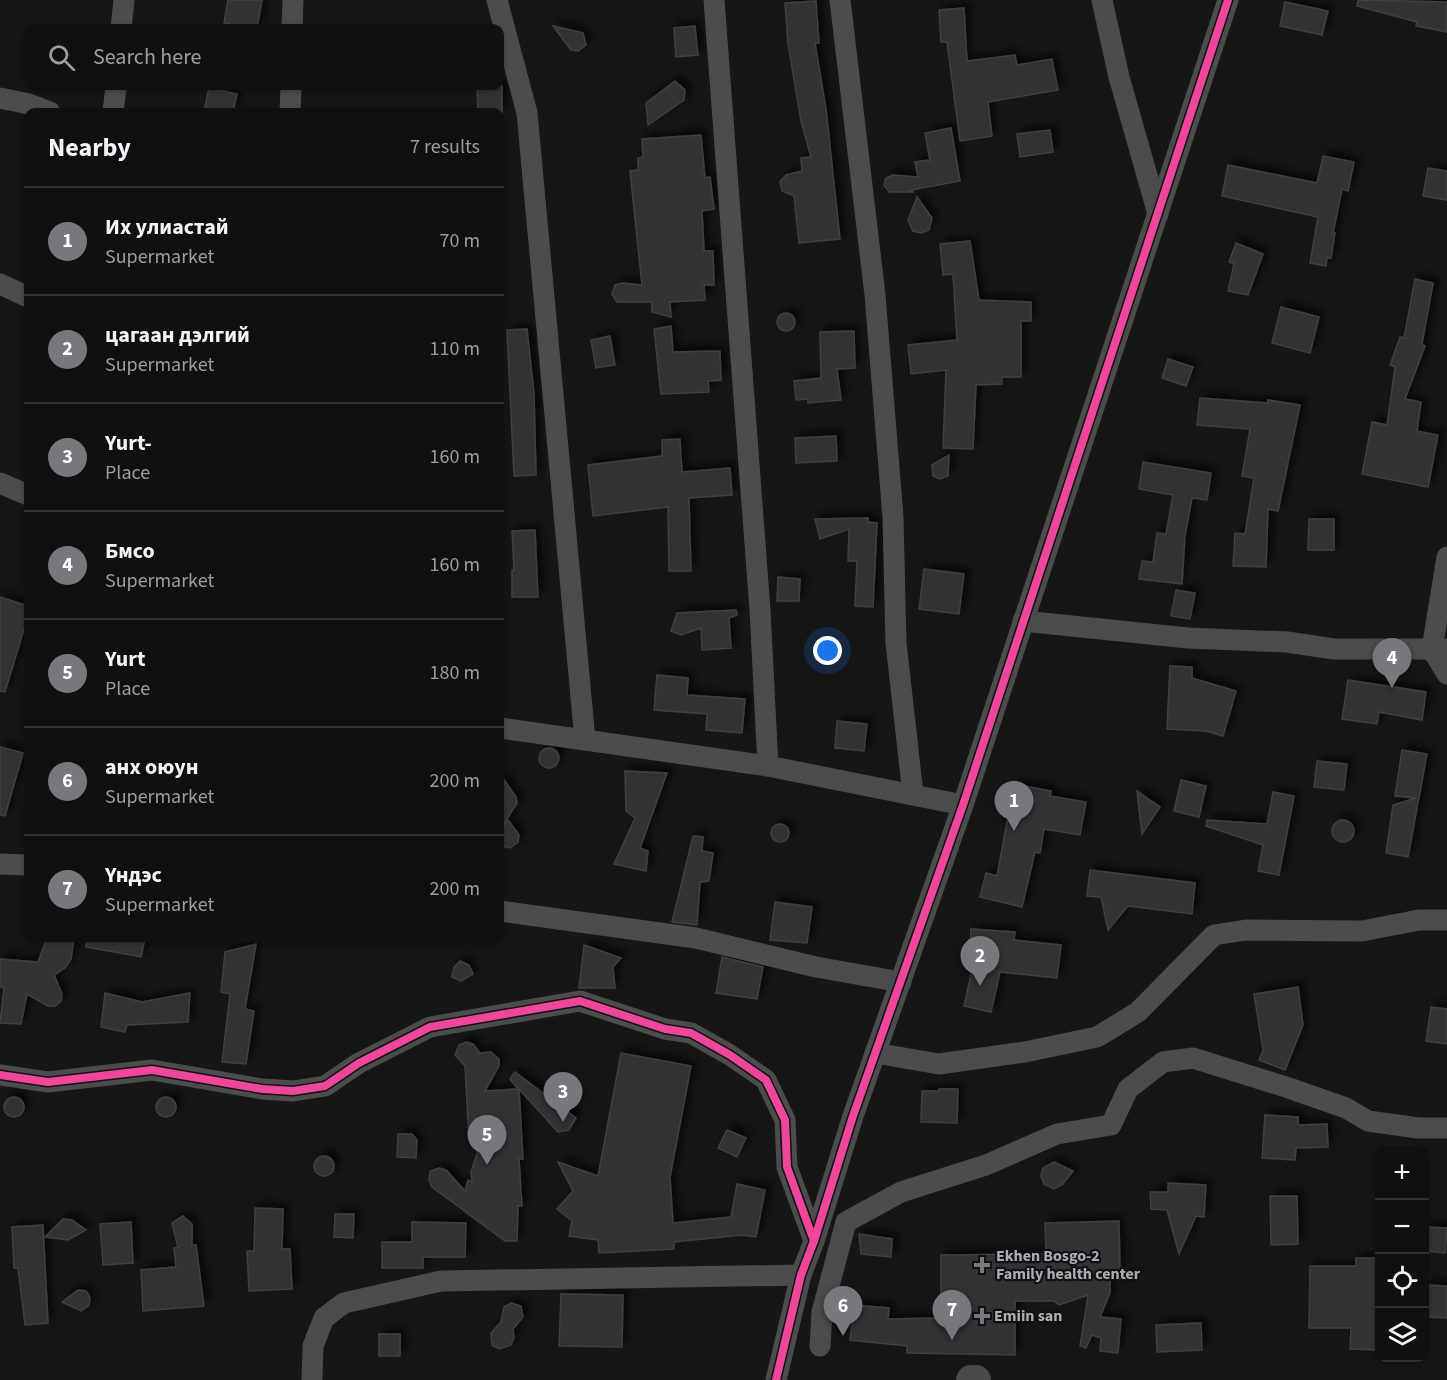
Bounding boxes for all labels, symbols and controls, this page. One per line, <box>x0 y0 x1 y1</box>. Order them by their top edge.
search box <box>24 24 504 90</box>
icon: search <box>45 41 78 74</box>
text: Search here <box>93 41 201 73</box>
text: Nearby <box>48 129 131 166</box>
text: 7 results <box>410 133 480 161</box>
text: Их улиастай <box>105 211 229 243</box>
text: 1 <box>62 227 73 255</box>
text: 70 m <box>440 227 480 255</box>
text: Supermarket <box>105 243 214 271</box>
text: цагаан дэлгий <box>105 319 250 351</box>
text: 2 <box>62 335 73 363</box>
text: 110 m <box>430 335 480 363</box>
text: Supermarket <box>105 351 214 379</box>
text: Yurt- <box>105 427 152 459</box>
text: 3 <box>62 443 73 471</box>
text: 160 m <box>430 443 480 471</box>
text: Place <box>105 459 150 487</box>
text: Бмсо <box>105 535 155 567</box>
text: 4 <box>62 551 73 579</box>
text: 160 m <box>430 551 480 579</box>
text: Supermarket <box>105 567 214 595</box>
your location <box>813 636 842 665</box>
pin: 4 <box>1372 638 1412 688</box>
text: Yurt <box>105 643 145 675</box>
text: 5 <box>62 659 73 687</box>
text: 180 m <box>430 659 480 687</box>
text: Place <box>105 675 150 703</box>
text: анх оюун <box>105 751 198 783</box>
text: 6 <box>62 767 73 795</box>
text: 200 m <box>430 767 480 795</box>
pin: 1 <box>994 782 1034 831</box>
text: Supermarket <box>105 783 214 811</box>
text: Үндэс <box>105 859 162 891</box>
text: 7 <box>62 875 73 903</box>
text: 200 m <box>430 875 480 903</box>
text: Supermarket <box>105 891 214 919</box>
pin: 2 <box>960 936 1000 986</box>
pin: 3 <box>544 1072 582 1122</box>
pin: 5 <box>468 1116 506 1165</box>
map controls <box>1375 1146 1429 1362</box>
button: + <box>1375 1146 1429 1200</box>
button: − <box>1375 1200 1429 1254</box>
place label: Ekhen Bosgo-2 Family health center <box>996 1245 1141 1285</box>
button: locate <box>1375 1254 1429 1308</box>
marker: Ekhen Bosgo-2 Family health center <box>973 1256 991 1274</box>
pin: 6 <box>824 1286 862 1336</box>
pin: 7 <box>932 1290 972 1340</box>
place label: Emiin san <box>994 1305 1062 1327</box>
button: layers <box>1375 1308 1429 1362</box>
marker: Emiin san <box>975 1309 989 1323</box>

